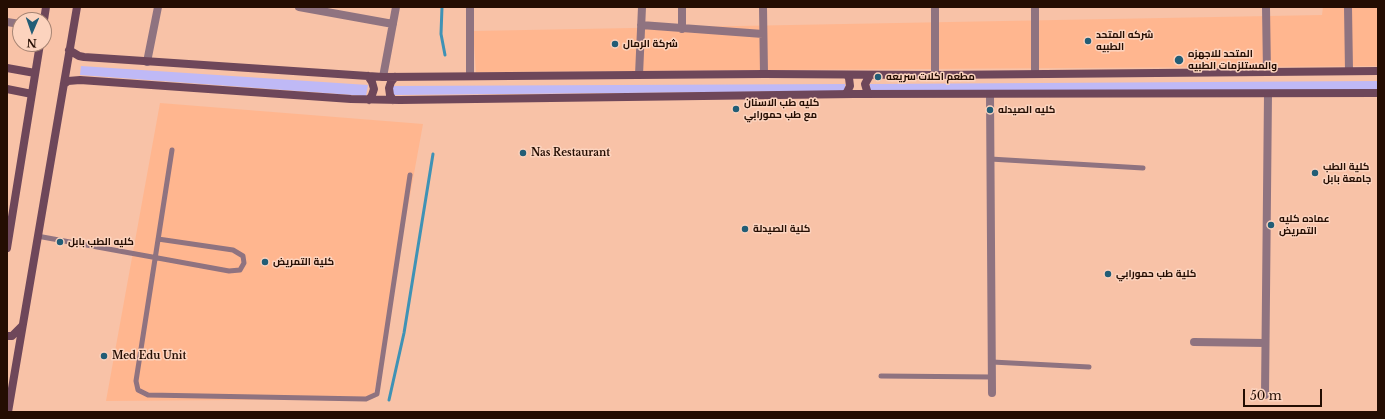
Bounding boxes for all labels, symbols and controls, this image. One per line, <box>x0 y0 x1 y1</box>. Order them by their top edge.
north arrow <box>12 12 52 52</box>
place label: شركه المتحد الطبيه <box>1096 29 1153 52</box>
text: N <box>26 36 37 50</box>
marker: شركه المتحد الطبيه <box>1083 36 1093 46</box>
place label: شركة الرمال <box>623 38 678 50</box>
marker: شركة الرمال <box>610 39 620 49</box>
place label: المتحد للاجهزه والمستلزمات الطبيه <box>1188 48 1277 72</box>
marker: المتحد للاجهزه والمستلزمات الطبيه <box>1173 54 1185 66</box>
place label: مطعم اكلات سريعه <box>886 71 975 83</box>
marker: مطعم اكلات سريعه <box>873 72 883 82</box>
place label: كليه طب الاسنان مع طب حمورابي <box>744 97 819 120</box>
marker: كليه طب الاسنان مع طب حمورابي <box>731 104 741 114</box>
place label: كليه الصيدله <box>998 104 1055 116</box>
marker: كليه الصيدله <box>985 105 995 115</box>
place label: Nas Restaurant <box>531 147 610 159</box>
marker: Nas Restaurant <box>518 148 528 158</box>
place label: كلية الطب جامعة بابل <box>1323 161 1371 184</box>
marker: كلية الطب جامعة بابل <box>1310 168 1320 178</box>
place label: عماده كليه التمريض <box>1279 213 1329 236</box>
marker: عماده كليه التمريض <box>1266 220 1276 230</box>
place label: كلية الصيدلة <box>753 223 810 235</box>
marker: كلية الصيدلة <box>740 224 750 234</box>
place label: كليه الطب بابل <box>68 236 134 248</box>
marker: كليه الطب بابل <box>55 237 65 247</box>
place label: كلية التمريض <box>273 256 334 268</box>
marker: كلية التمريض <box>260 257 270 267</box>
place label: كلية طب حمورابي <box>1116 268 1196 280</box>
marker: كلية طب حمورابي <box>1103 269 1113 279</box>
place label: Med Edu Unit <box>112 350 186 362</box>
marker: Med Edu Unit <box>99 351 109 361</box>
scale bar <box>1245 381 1324 407</box>
text: 50 m <box>1250 388 1282 403</box>

